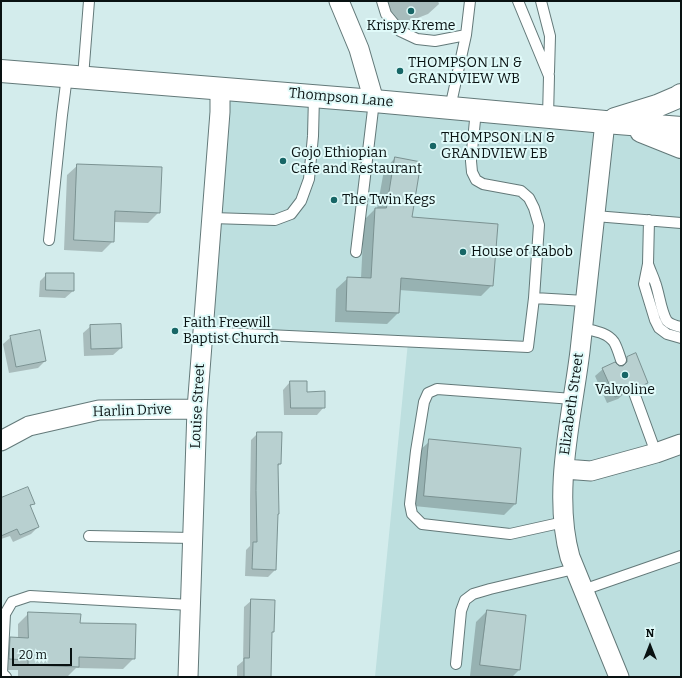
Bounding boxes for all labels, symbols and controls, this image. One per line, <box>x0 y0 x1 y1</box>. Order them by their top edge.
marker: Krispy Kreme <box>406 6 416 16</box>
place label: Krispy Kreme <box>366 18 456 34</box>
place label: THOMPSON LN & GRANDVIEW WB <box>408 55 522 88</box>
marker: THOMPSON LN & GRANDVIEW WB <box>395 66 405 76</box>
street label: Thompson Lane <box>288 85 394 111</box>
place label: THOMPSON LN & GRANDVIEW EB <box>441 130 555 162</box>
marker: THOMPSON LN & GRANDVIEW EB <box>428 141 438 151</box>
place label: Gojo Ethiopian Cafe and Restaurant <box>291 145 422 178</box>
marker: Gojo Ethiopian Cafe and Restaurant <box>278 156 288 166</box>
place label: The Twin Kegs <box>342 192 435 208</box>
marker: The Twin Kegs <box>329 195 339 205</box>
place label: House of Kabob <box>471 244 573 260</box>
marker: House of Kabob <box>458 247 468 257</box>
place label: Faith Freewill Baptist Church <box>183 315 279 348</box>
marker: Faith Freewill Baptist Church <box>170 326 180 336</box>
street label: Elizabeth Street <box>557 352 587 456</box>
street label: Louise Street <box>187 363 209 449</box>
marker: Valvoline <box>620 370 630 380</box>
place label: Valvoline <box>595 382 655 398</box>
street label: Harlin Drive <box>92 401 172 421</box>
north arrow <box>630 626 670 666</box>
text: N <box>646 627 654 640</box>
scale bar <box>14 640 74 666</box>
text: 20 m <box>19 648 47 662</box>

